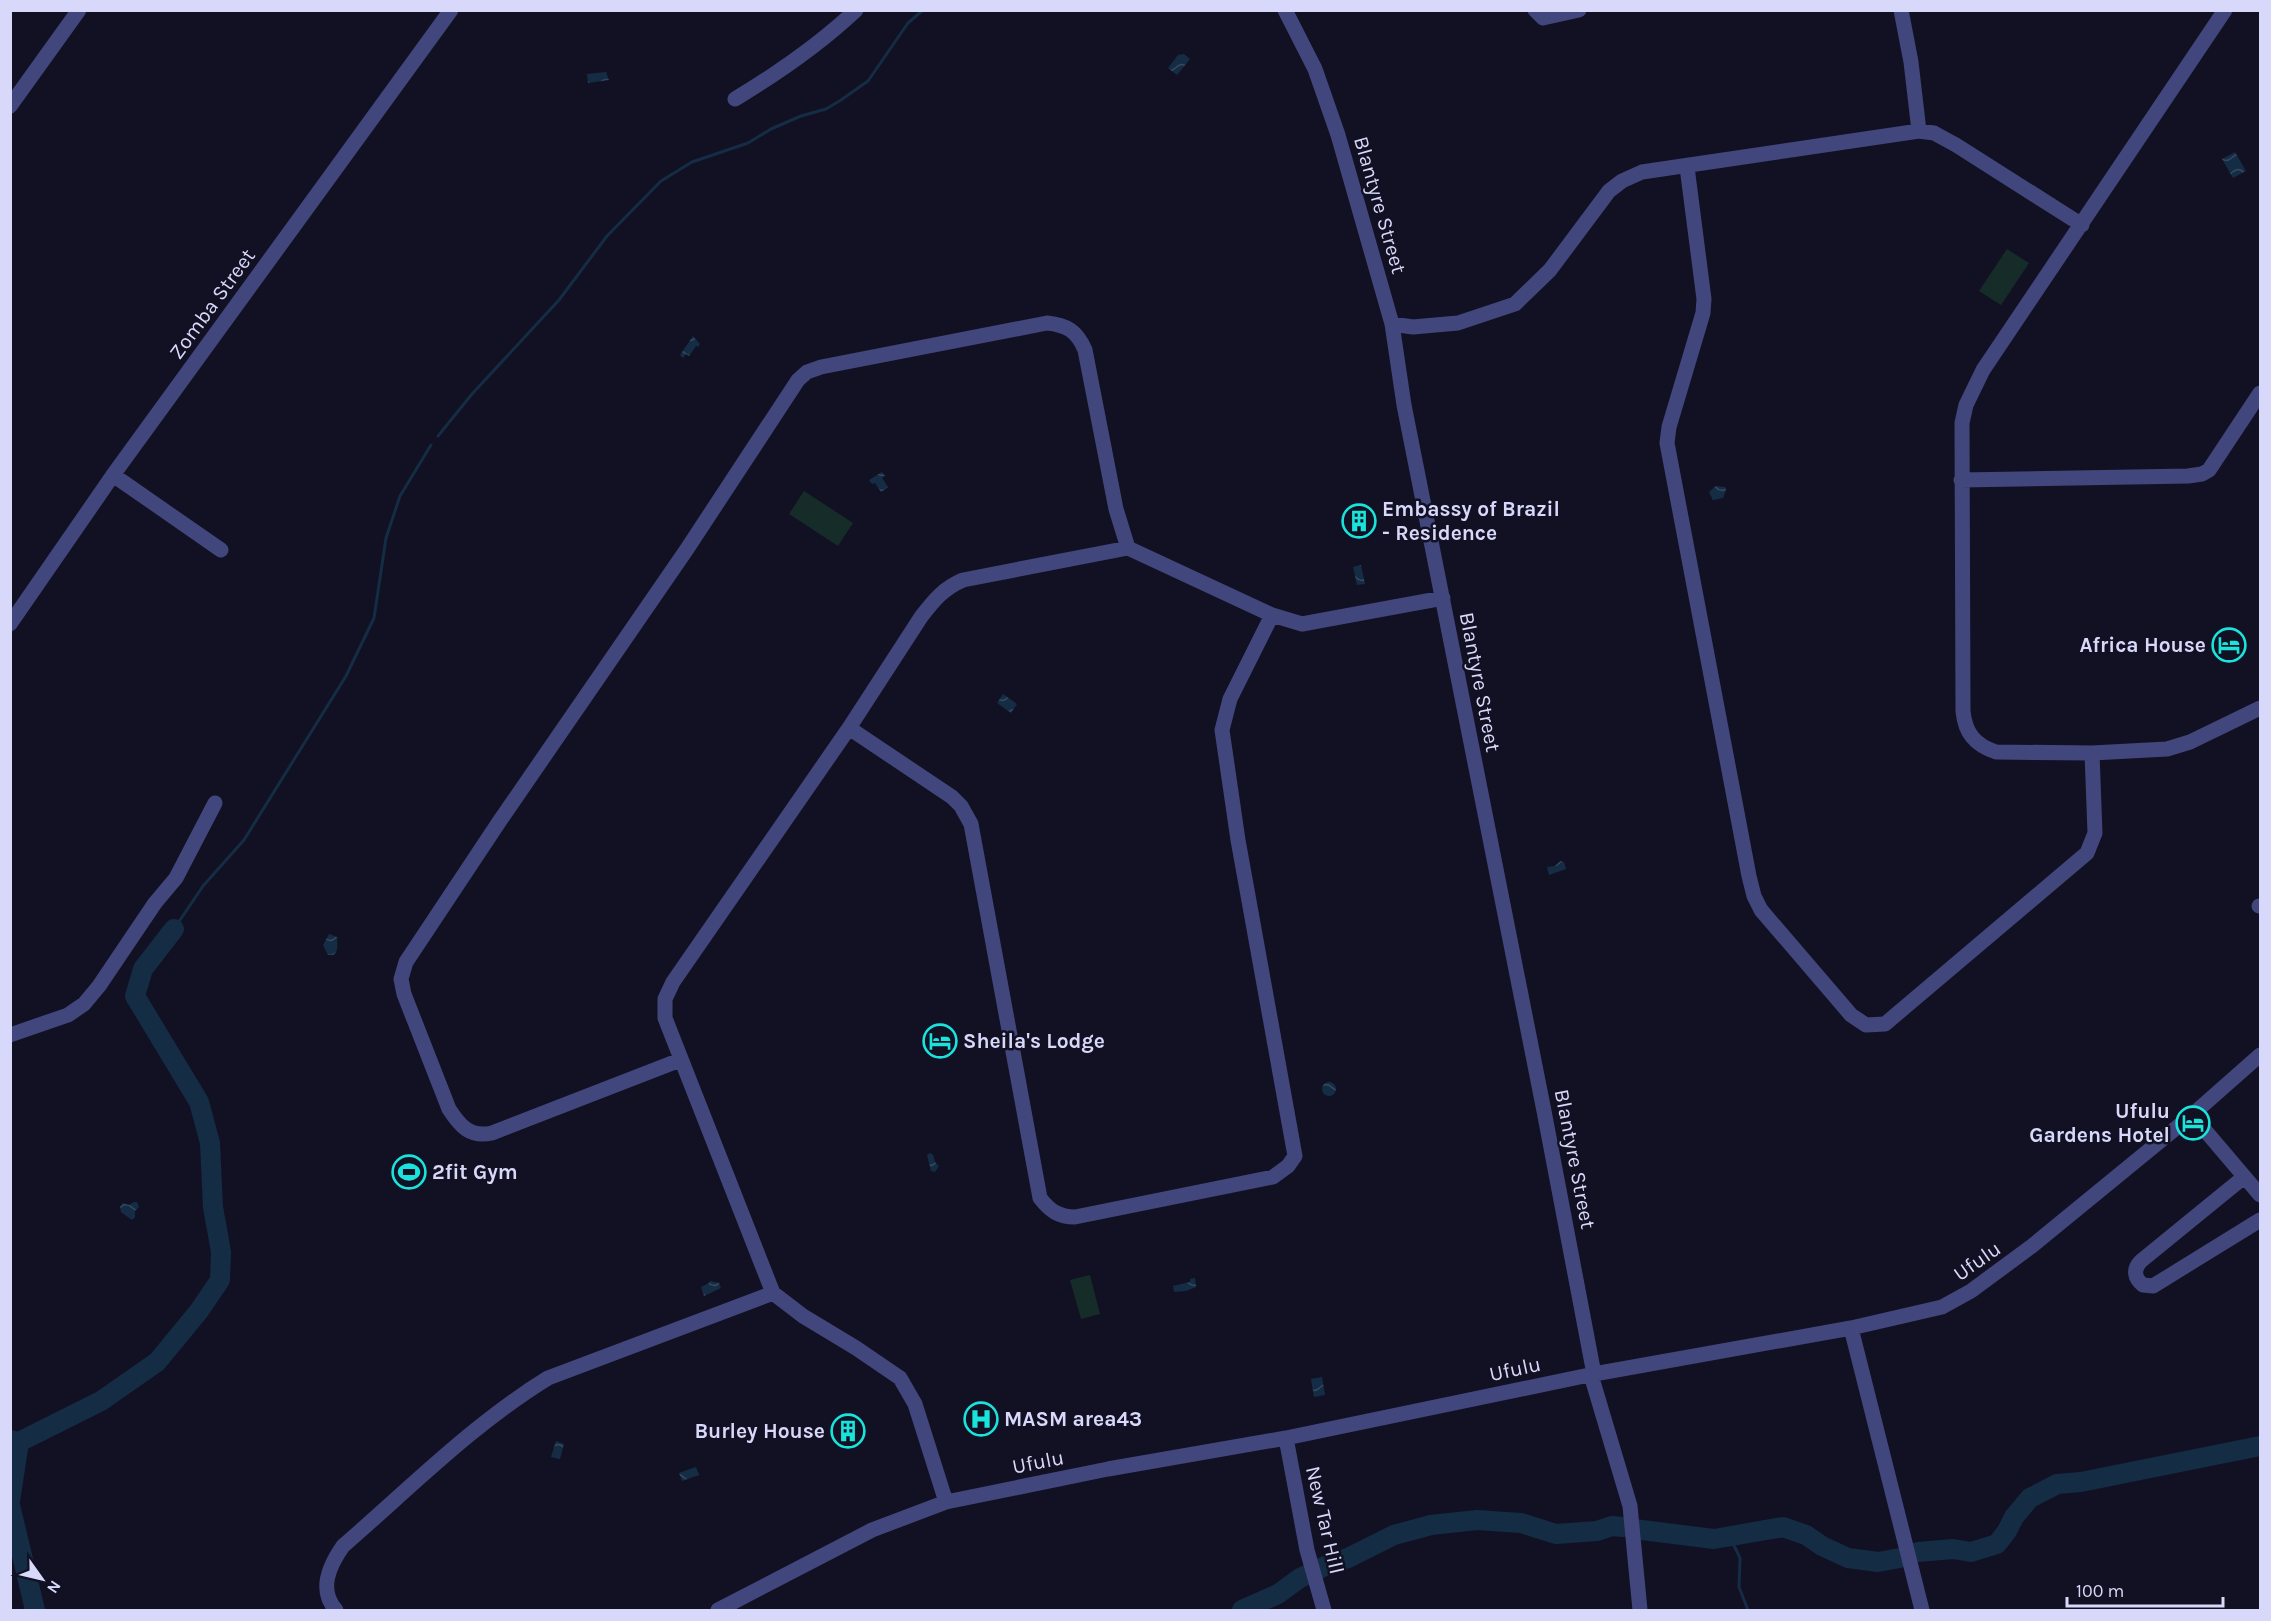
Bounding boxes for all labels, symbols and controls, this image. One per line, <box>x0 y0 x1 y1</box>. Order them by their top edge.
street label: Blantyre Street <box>1349 134 1411 277</box>
street label: Zomba Street <box>164 244 260 364</box>
place label: Embassy of Brazil - Residence <box>1382 497 1560 545</box>
building icon: Embassy of Brazil - Residence <box>1341 503 1377 539</box>
street label: Blantyre Street <box>1455 610 1505 754</box>
hotel icon: Africa House <box>2211 627 2247 663</box>
place label: Africa House <box>2079 633 2206 657</box>
hotel icon: Sheila's Lodge <box>922 1023 958 1059</box>
place label: Sheila's Lodge <box>963 1029 1105 1053</box>
street label: Blantyre Street <box>1550 1087 1600 1231</box>
place label: Ufulu Gardens Hotel <box>2029 1099 2170 1147</box>
hotel icon: Ufulu Gardens Hotel <box>2175 1105 2211 1141</box>
sports icon: 2fit Gym <box>391 1154 427 1190</box>
place label: 2fit Gym <box>432 1160 518 1184</box>
street label: Ufulu <box>1949 1236 2005 1286</box>
street label: Ufulu <box>1487 1352 1543 1386</box>
hospital icon: MASM area43 <box>963 1401 999 1437</box>
place label: MASM area43 <box>1004 1407 1142 1431</box>
building icon: Burley House <box>830 1413 866 1449</box>
place label: Burley House <box>694 1419 825 1443</box>
street label: Ufulu <box>1010 1445 1066 1479</box>
street label: New Tar Hill <box>1301 1464 1349 1576</box>
north arrow <box>12 1549 72 1609</box>
scale bar <box>2067 1570 2223 1608</box>
text: N <box>43 1577 65 1597</box>
text: 100 m <box>2076 1580 2124 1602</box>

